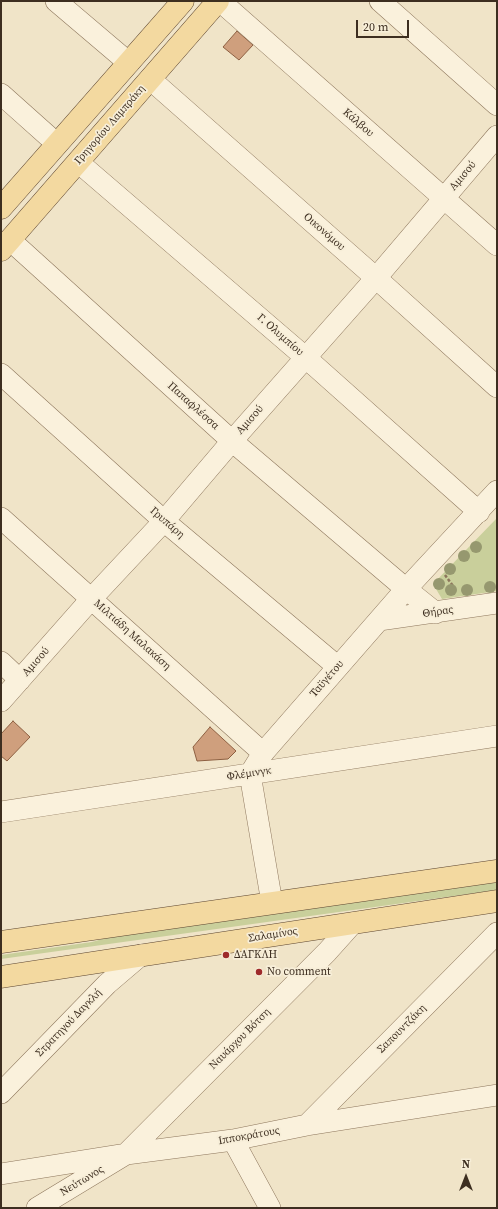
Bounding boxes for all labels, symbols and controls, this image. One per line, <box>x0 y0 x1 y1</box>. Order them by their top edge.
scale bar <box>358 12 411 38</box>
text: 20 m <box>363 19 389 35</box>
street label: Γρηγορίου Λαμπράκη <box>72 83 148 167</box>
street label: Κάλβου <box>340 106 376 140</box>
street label: Αμισού <box>447 159 479 193</box>
street label: Οικονόμου <box>300 210 348 254</box>
street label: Γ. Ολυμπίου <box>254 311 306 359</box>
street label: Παπαφλέσσα <box>165 379 221 433</box>
street label: Αμισού <box>234 403 266 437</box>
street label: Γρυπάρη <box>147 504 187 542</box>
street label: Μιλτιάδη Μαλακάση <box>91 597 173 673</box>
street label: Θήρας <box>422 603 454 621</box>
street label: Αμισού <box>20 645 52 679</box>
street label: Ταϋγέτου <box>307 658 347 700</box>
street label: Φλέμινγκ <box>226 764 272 784</box>
street label: Σαλαμίνος <box>247 925 299 945</box>
place label: ΔΑΓΚΛΗ <box>234 948 277 962</box>
marker: ΔΑΓΚΛΗ <box>221 950 231 960</box>
place label: No comment <box>267 965 331 979</box>
marker: No comment <box>254 967 264 977</box>
street label: Στρατηγού Δαγκλή <box>33 986 105 1060</box>
street label: Σαπουντζάκη <box>375 1002 429 1056</box>
street label: Ναυάρχου Βότση <box>207 1006 273 1072</box>
street label: Ιπποκράτους <box>217 1124 281 1148</box>
north arrow <box>446 1157 486 1197</box>
text: N <box>462 1157 470 1172</box>
street label: Νεύτωνος <box>58 1163 106 1199</box>

